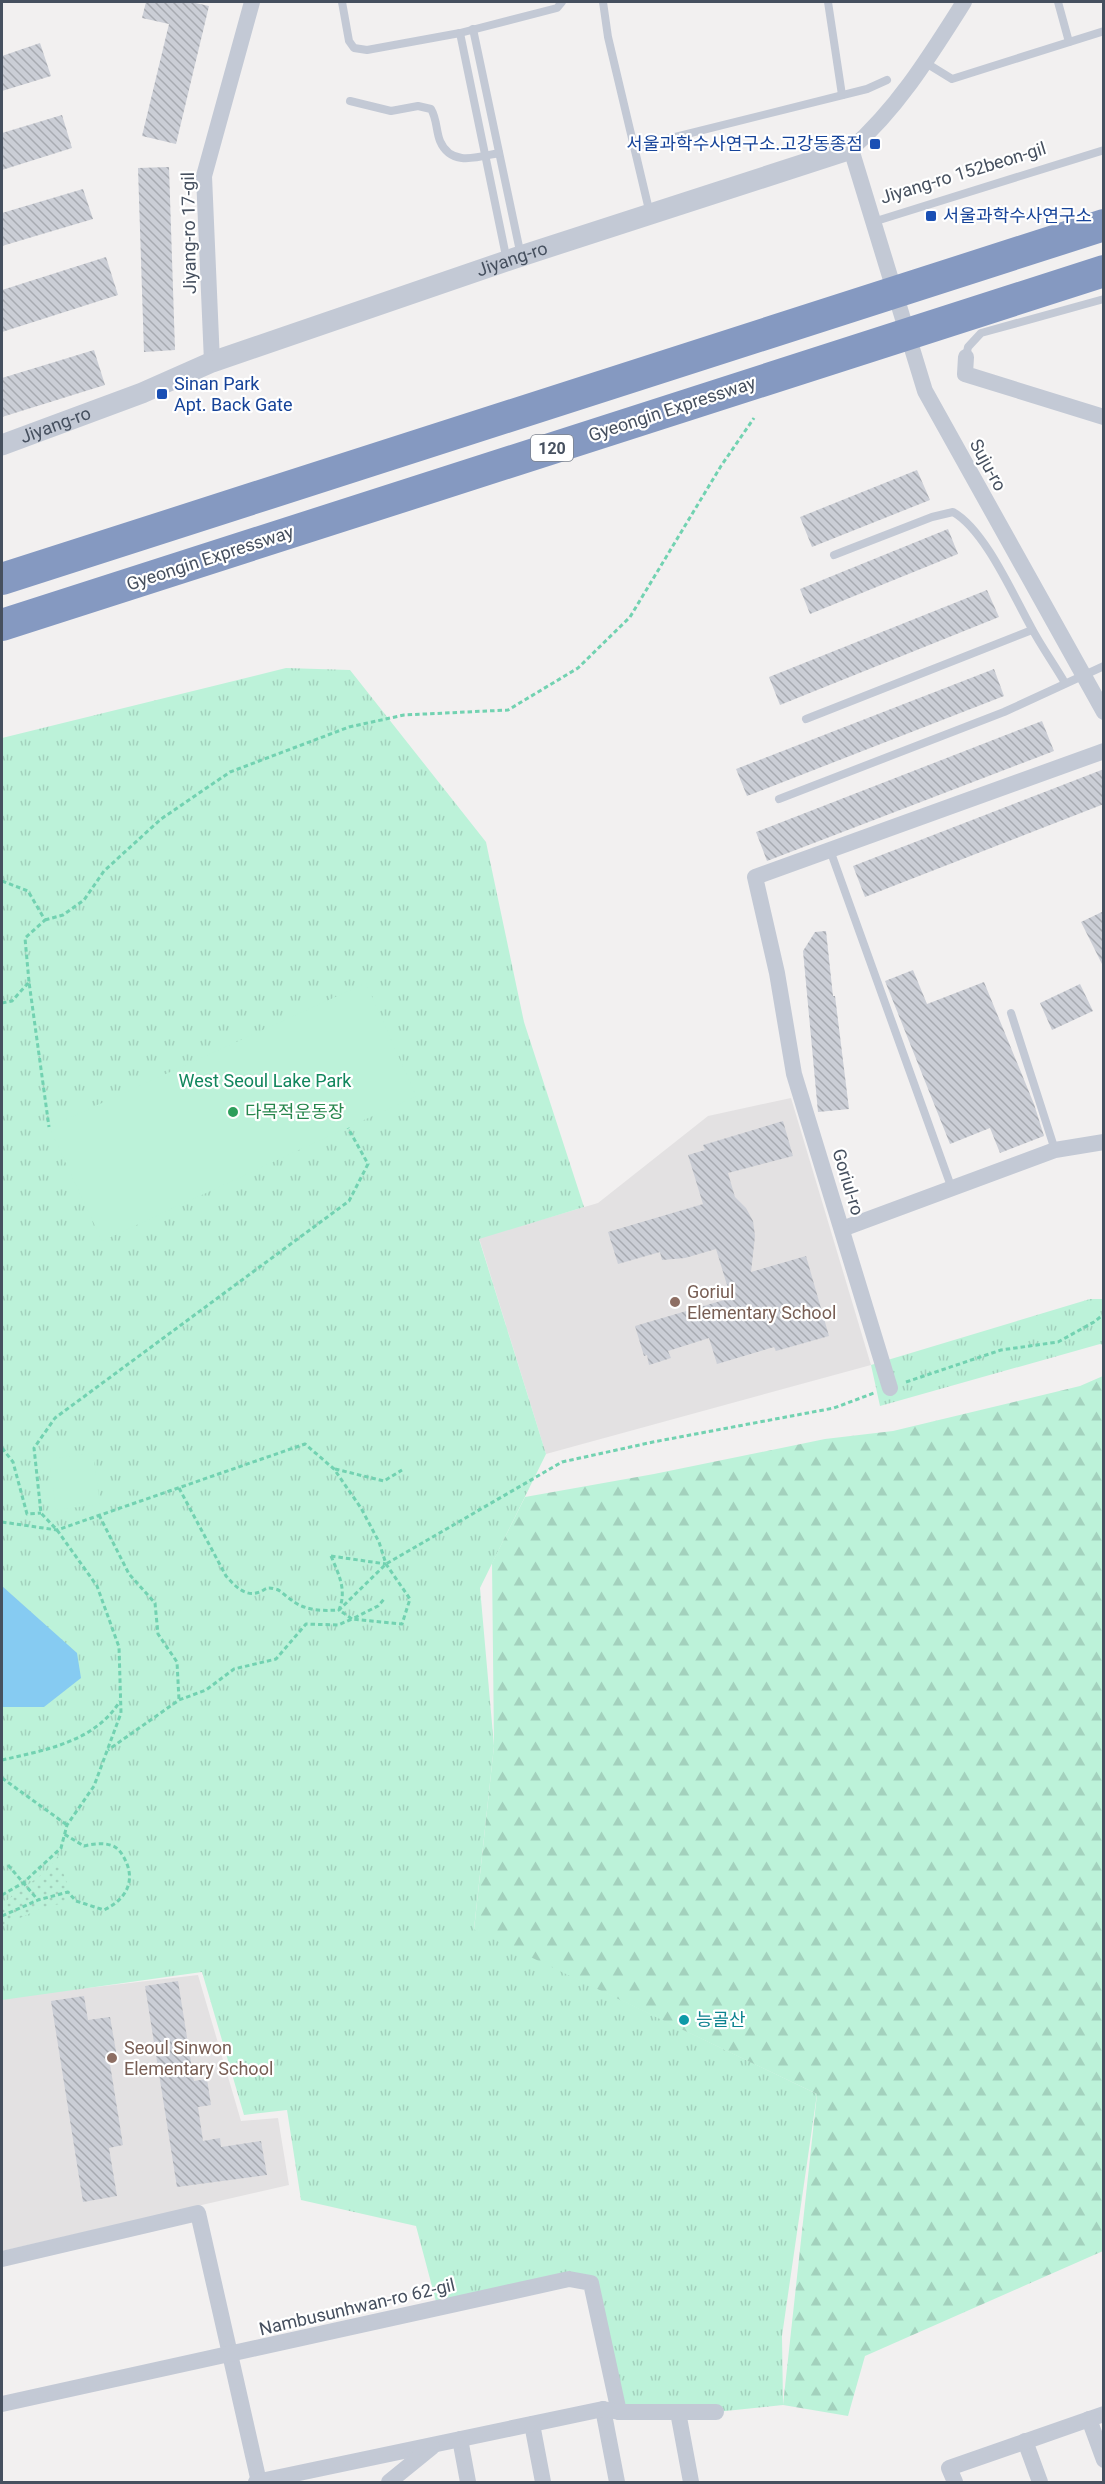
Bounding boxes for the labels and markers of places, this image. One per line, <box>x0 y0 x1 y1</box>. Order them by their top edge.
place label: 서울과학수사연구소.고강동종점 <box>626 133 863 154</box>
marker: 서울과학수사연구소.고강동종점 <box>868 137 882 151</box>
place label: 서울과학수사연구소 <box>943 205 1092 226</box>
marker: 서울과학수사연구소 <box>924 209 938 223</box>
place label: Sinan Park Apt. Back Gate <box>174 373 292 415</box>
marker: Sinan Park Apt. Back Gate <box>155 387 169 401</box>
place label: 다목적운동장 <box>245 1101 344 1122</box>
marker: 다목적운동장 <box>226 1105 240 1119</box>
place label: Goriul Elementary School <box>687 1281 836 1323</box>
marker: Goriul Elementary School <box>668 1295 682 1309</box>
place label: 능골산 <box>696 2009 746 2030</box>
marker: 능골산 <box>677 2013 691 2027</box>
place label: Seoul Sinwon Elementary School <box>124 2037 273 2079</box>
marker: Seoul Sinwon Elementary School <box>105 2051 119 2065</box>

